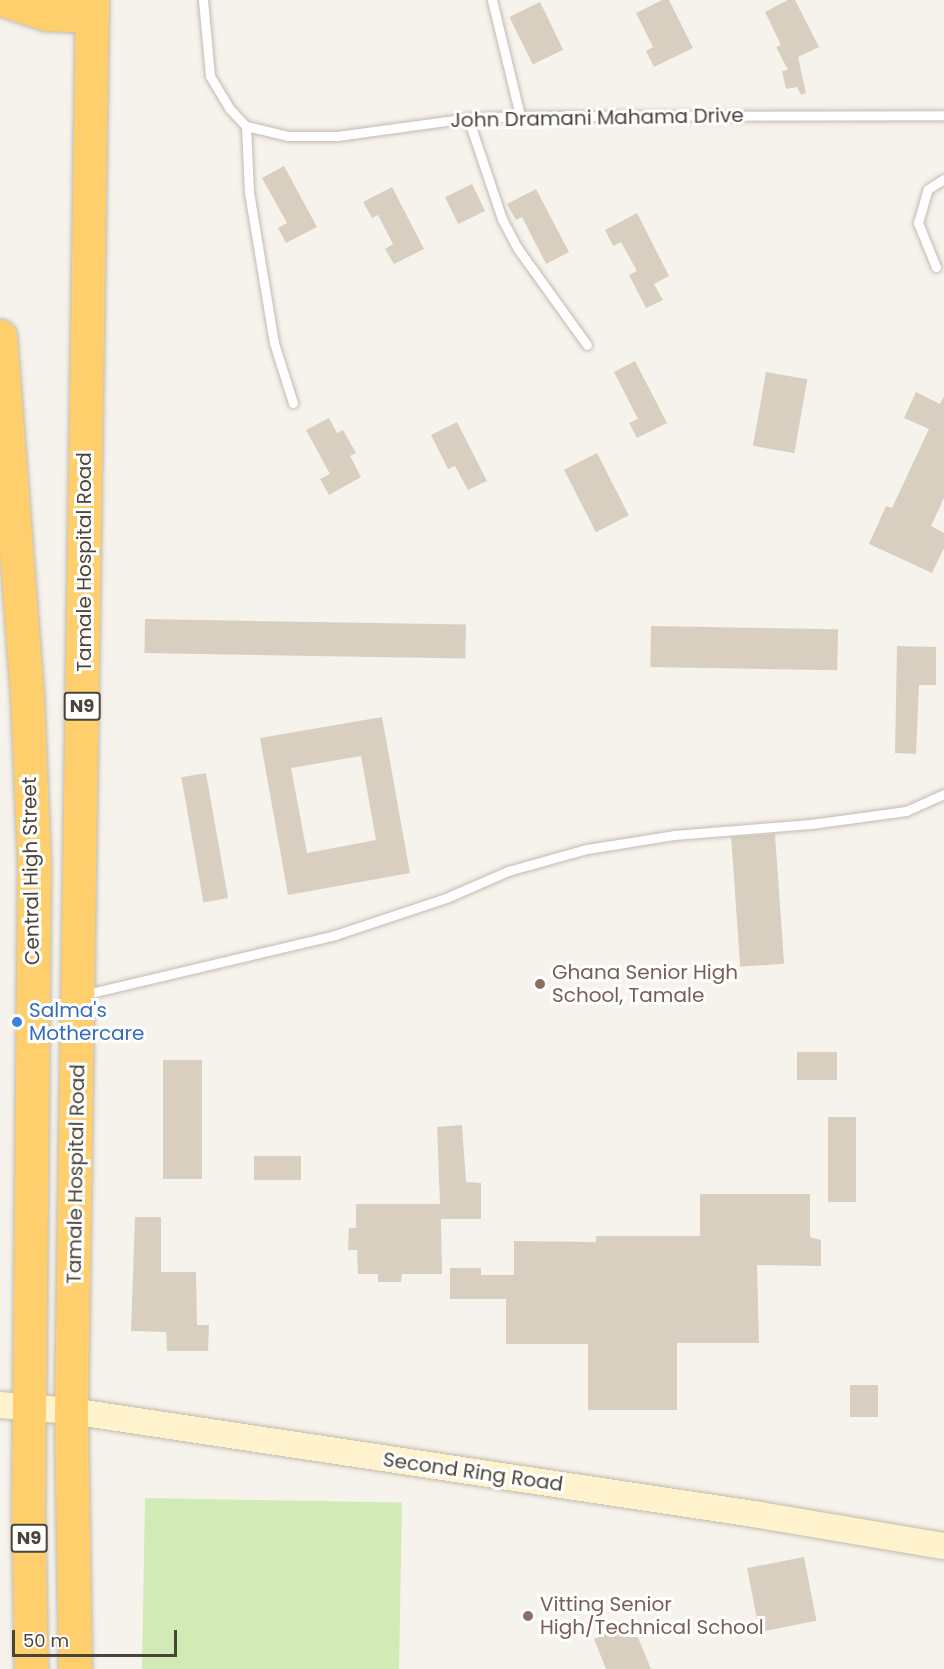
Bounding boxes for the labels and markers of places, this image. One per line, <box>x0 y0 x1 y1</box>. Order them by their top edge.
place label: Ghana Senior High School, Tamale <box>552 960 738 1007</box>
marker: Ghana Senior High School, Tamale <box>533 977 547 991</box>
place label: Salma's Mothercare <box>29 999 144 1046</box>
marker: Salma's Mothercare <box>10 1015 24 1029</box>
place label: Vitting Senior High/Technical School <box>540 1592 764 1639</box>
marker: Vitting Senior High/Technical School <box>521 1609 535 1623</box>

